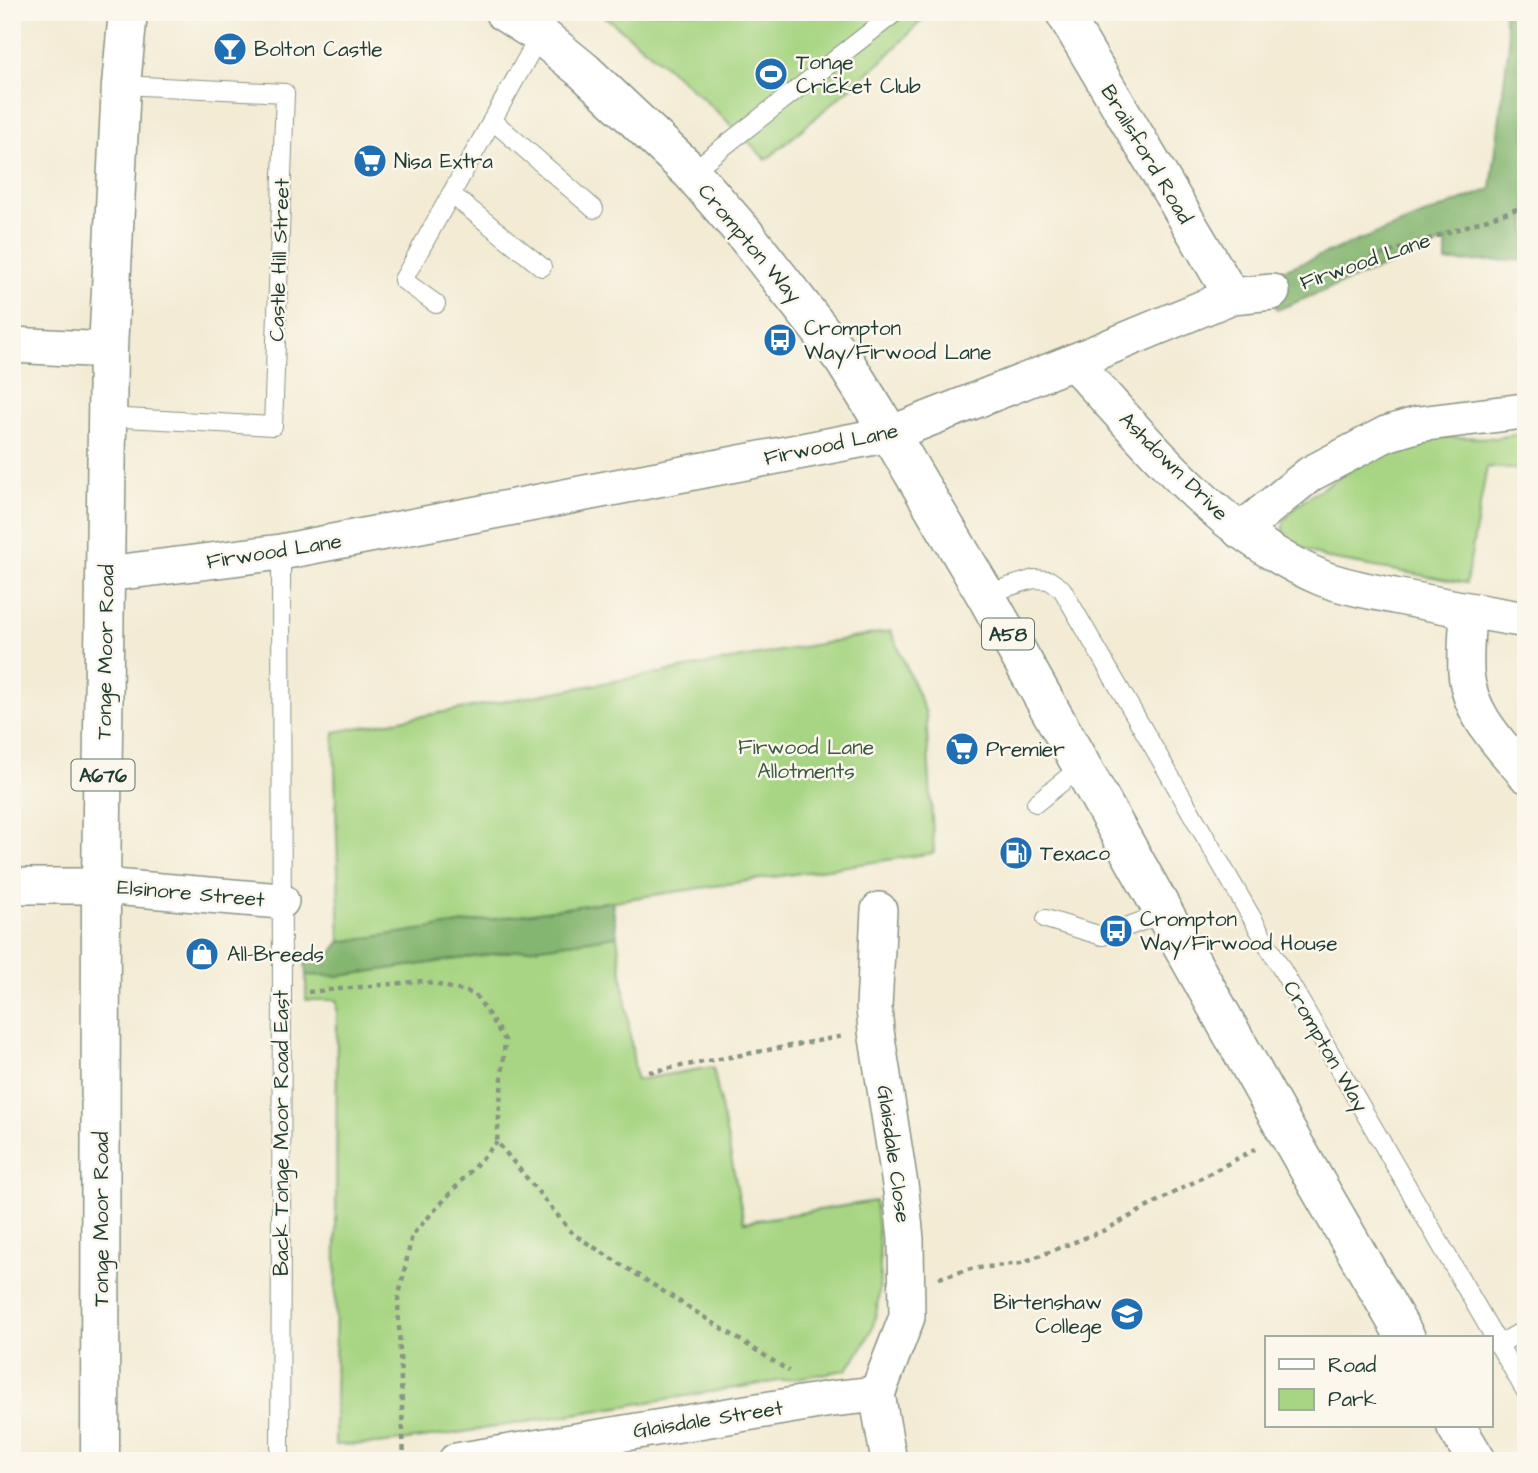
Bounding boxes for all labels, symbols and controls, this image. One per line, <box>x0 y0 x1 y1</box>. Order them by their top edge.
bar icon: Bolton Castle <box>211 30 249 68</box>
place label: Bolton Castle <box>254 35 383 64</box>
place label: Tonge Cricket Club <box>796 48 921 101</box>
sports icon: Tonge Cricket Club <box>752 55 790 93</box>
street label: Brailsford Road <box>1094 79 1200 229</box>
supermarket icon: Nisa Extra <box>351 142 389 180</box>
place label: Nisa Extra <box>394 147 493 176</box>
street label: Castle Hill Street <box>262 177 297 342</box>
street label: Crompton Way <box>690 178 808 311</box>
street label: Firwood Lane <box>1296 226 1434 297</box>
place label: Crompton Way/Firwood Lane <box>804 314 992 369</box>
bus stop icon: Crompton Way/Firwood Lane <box>761 321 799 359</box>
street label: Ashdown Drive <box>1113 405 1235 527</box>
street label: Firwood Lane <box>761 416 901 473</box>
street label: Firwood Lane <box>205 527 344 576</box>
street label: Tonge Moor Road <box>89 564 124 740</box>
road number: A58 <box>982 618 1034 650</box>
supermarket icon: Premier <box>943 730 981 768</box>
park label: Firwood Lane Allotments <box>738 733 874 786</box>
place label: Premier <box>986 735 1065 764</box>
road number: A676 <box>72 760 134 790</box>
fuel station icon: Texaco <box>997 834 1035 872</box>
place label: Texaco <box>1040 839 1110 868</box>
street label: Elsinore Street <box>116 873 266 914</box>
place label: Crompton Way/Firwood House <box>1140 905 1338 960</box>
bus stop icon: Crompton Way/Firwood House <box>1097 912 1135 950</box>
shop icon: All-Breeds <box>183 935 221 973</box>
place label: All-Breeds <box>227 940 324 969</box>
street label: Crompton Way <box>1274 975 1375 1119</box>
street label: Back Tonge Moor Road East <box>267 990 298 1276</box>
street label: Glaisdale Close <box>869 1083 918 1225</box>
street label: Tonge Moor Road <box>87 1131 118 1307</box>
place label: Birtenshaw College <box>993 1288 1102 1343</box>
school or university icon: Birtenshaw College <box>1108 1295 1146 1333</box>
legend <box>1265 1336 1492 1428</box>
text: Road <box>1328 1351 1376 1380</box>
text: Park <box>1328 1385 1377 1414</box>
street label: Glaisdale Street <box>631 1393 786 1446</box>

